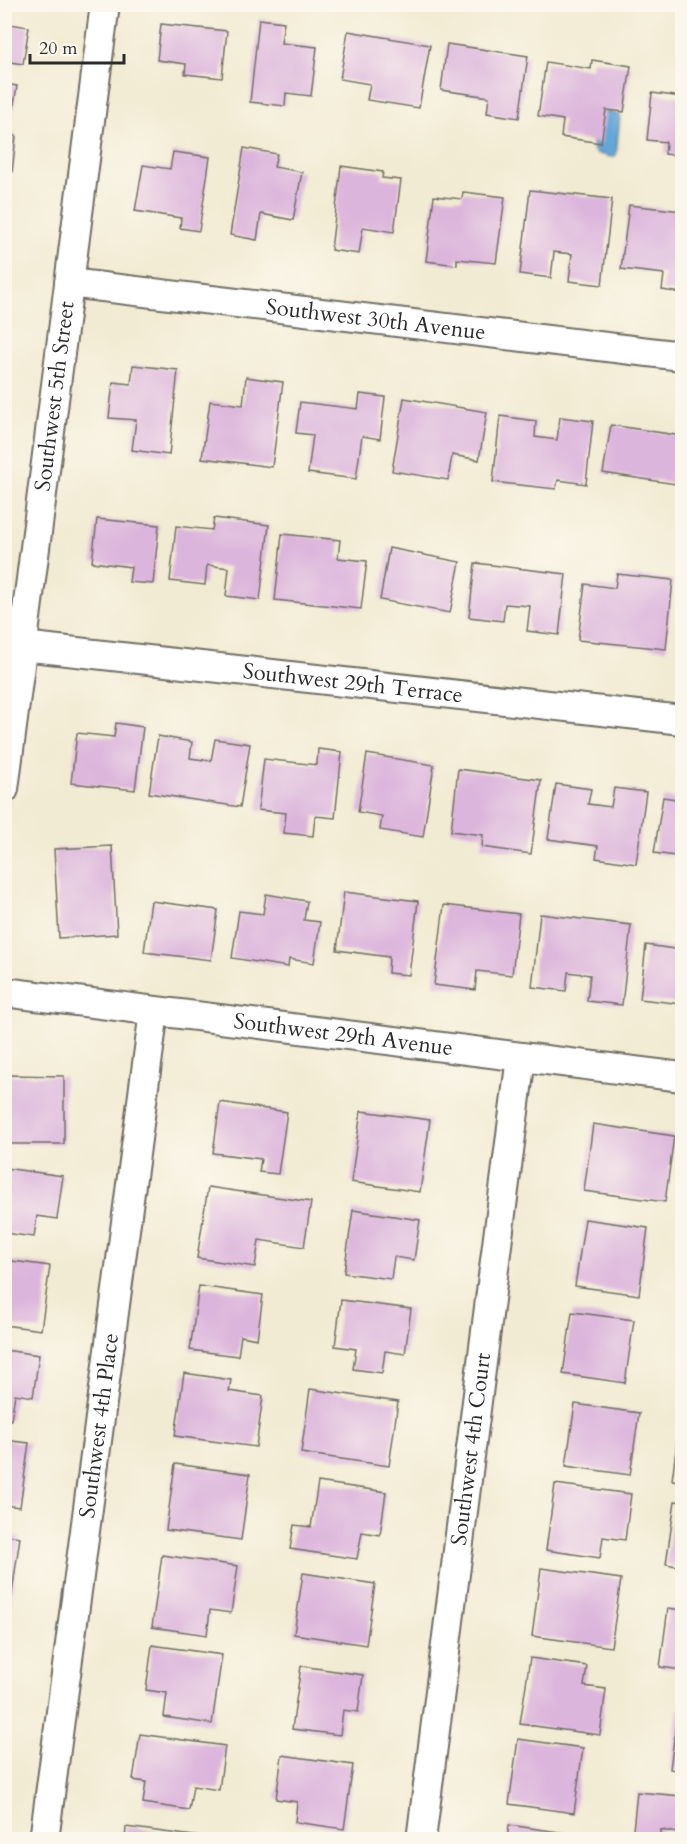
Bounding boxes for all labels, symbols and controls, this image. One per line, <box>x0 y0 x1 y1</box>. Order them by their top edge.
scale bar <box>30 27 124 65</box>
text: 20 m <box>39 36 78 61</box>
street label: Southwest 30th Avenue <box>264 292 487 347</box>
street label: Southwest 5th Street <box>27 299 82 493</box>
street label: Southwest 29th Terrace <box>241 656 465 710</box>
street label: Southwest 29th Avenue <box>232 1006 455 1063</box>
street label: Southwest 4th Place <box>72 1331 126 1520</box>
street label: Southwest 4th Court <box>444 1351 498 1547</box>

